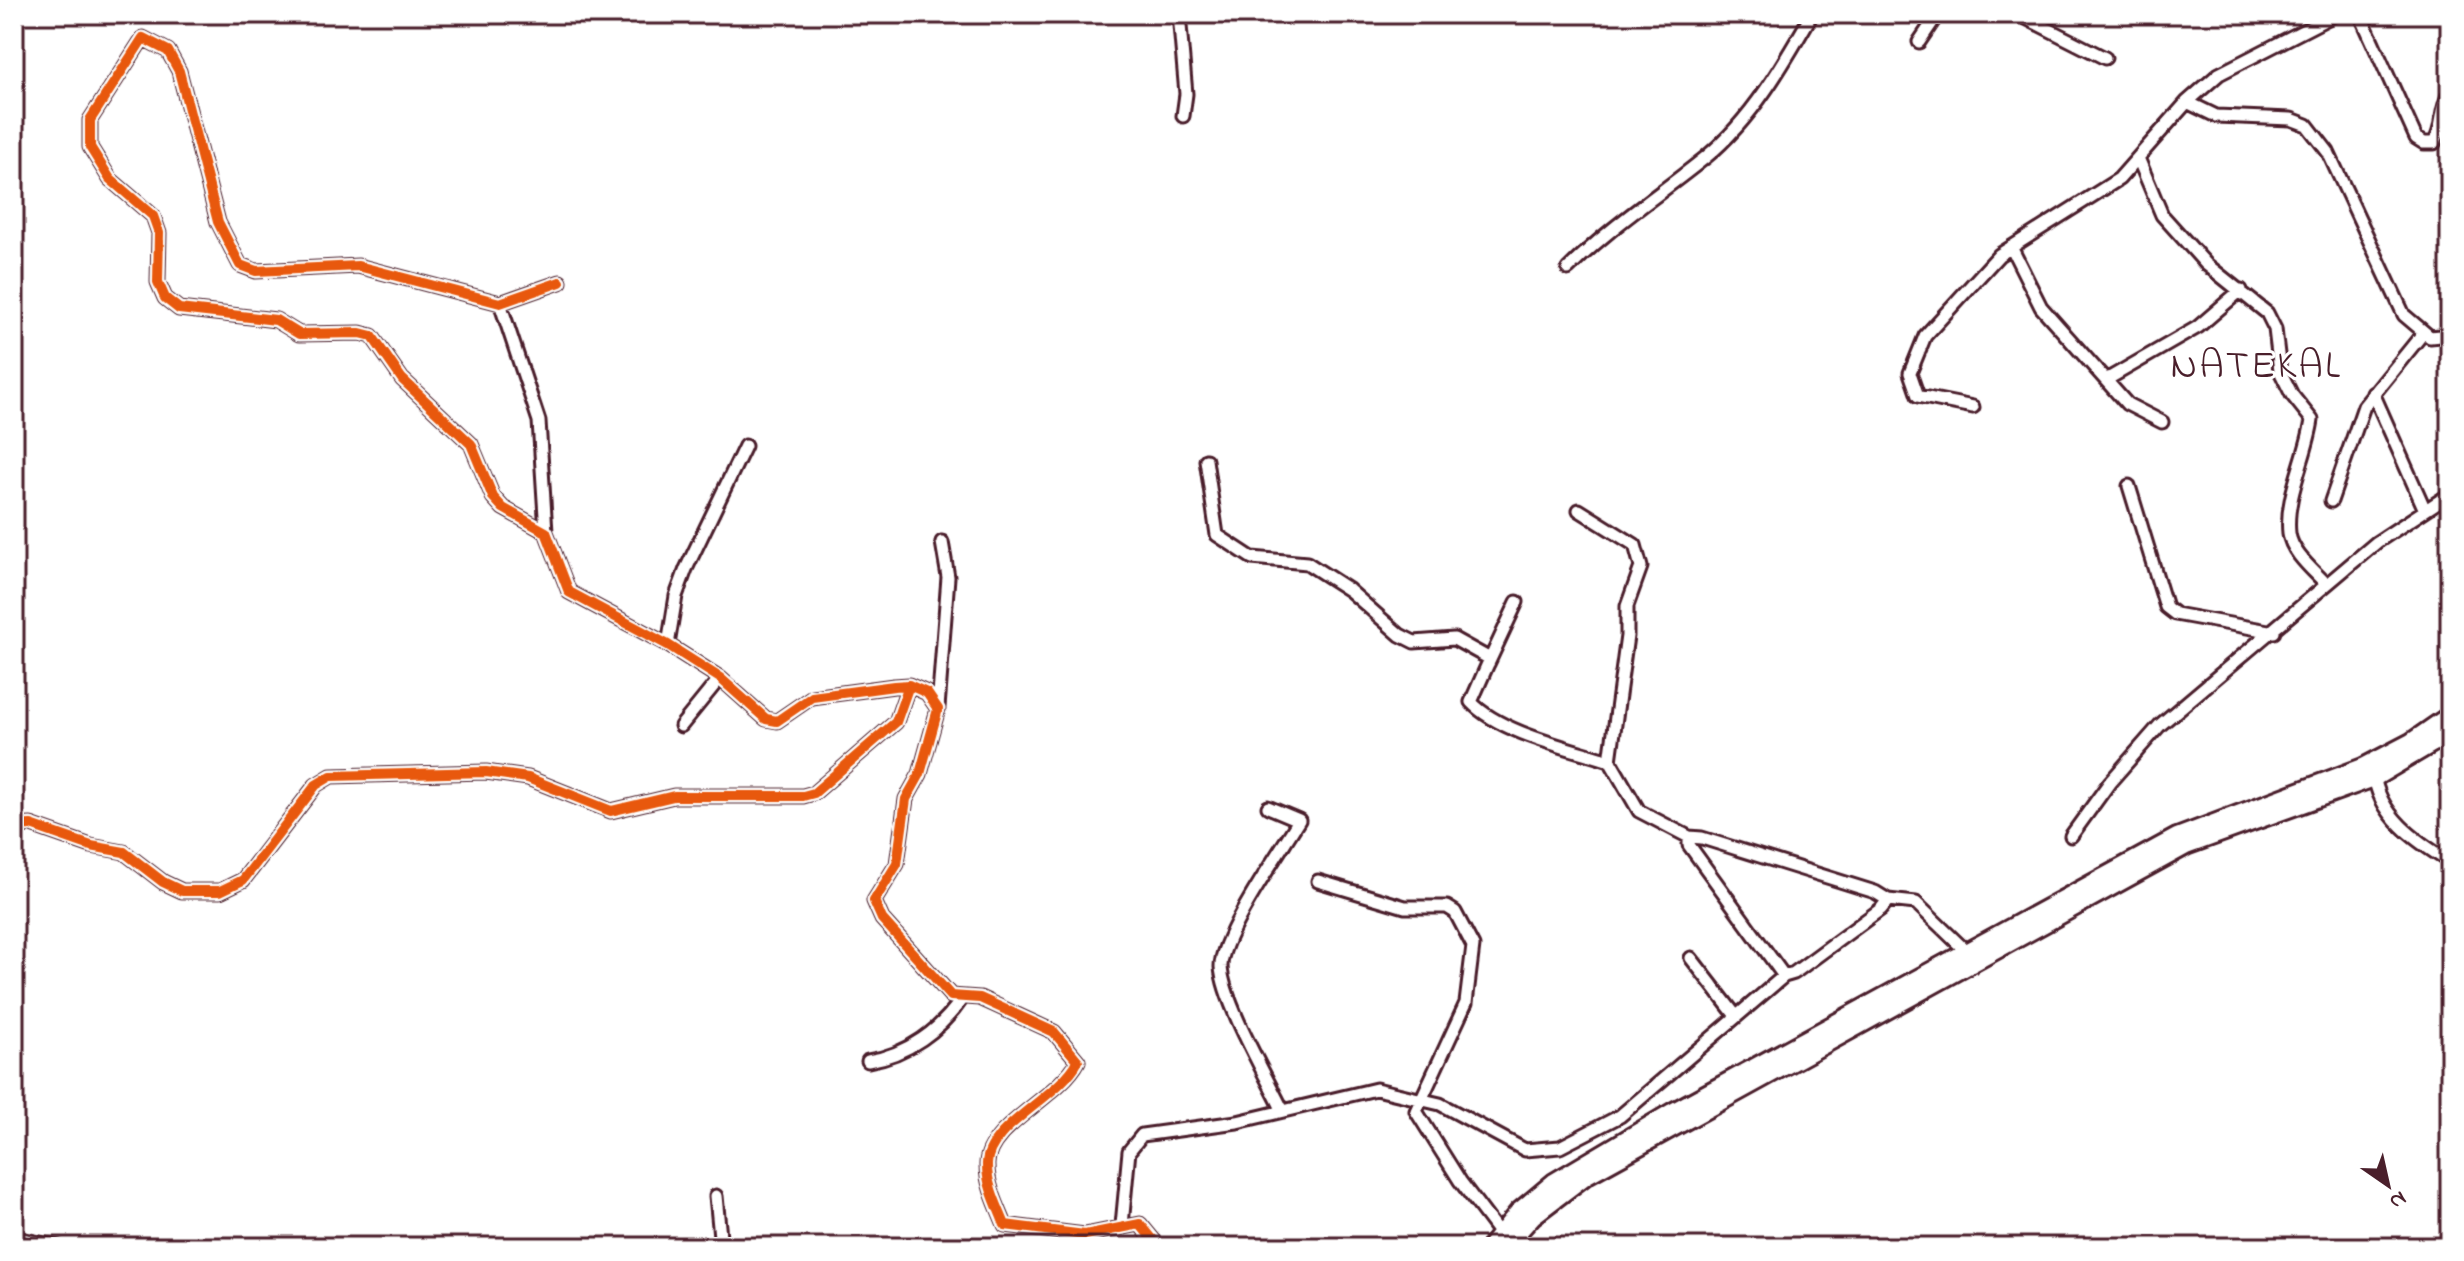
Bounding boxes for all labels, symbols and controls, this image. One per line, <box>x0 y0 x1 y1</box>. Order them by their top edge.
district label: NATEKAL <box>2170 338 2342 397</box>
north arrow <box>2348 1145 2428 1225</box>
text: N <box>2382 1182 2413 1217</box>

